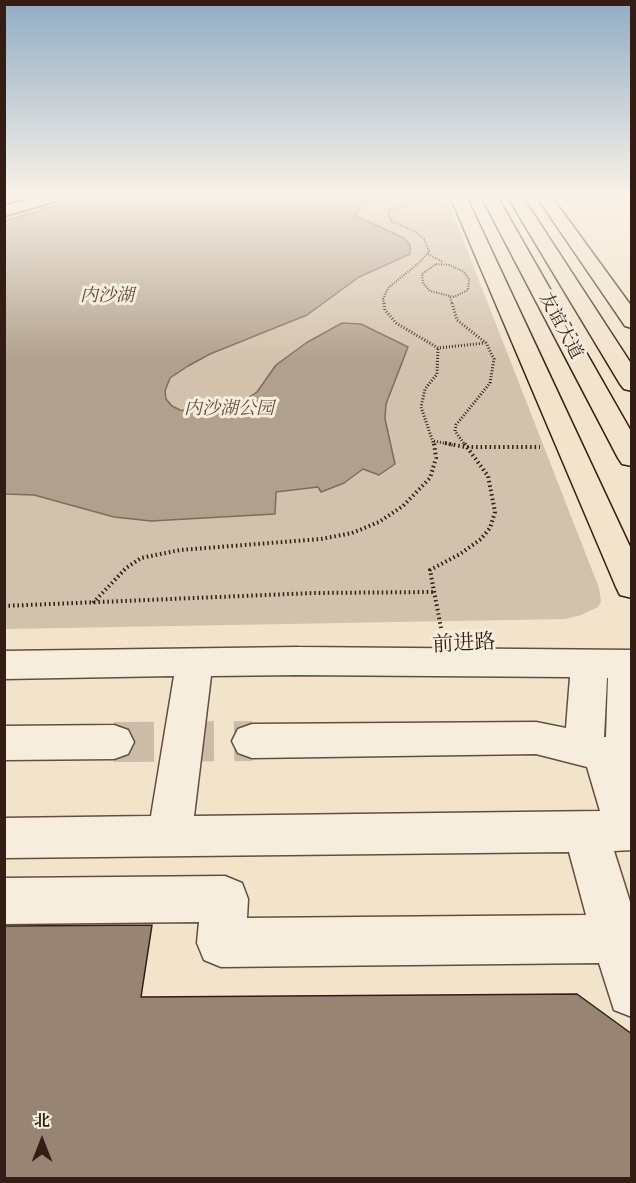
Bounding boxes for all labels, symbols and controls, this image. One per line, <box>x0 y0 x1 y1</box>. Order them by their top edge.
water label: 内沙湖 <box>80 287 134 309</box>
street label: 友谊大道 <box>533 290 585 364</box>
park label: 内沙湖公园 <box>184 400 274 422</box>
street label: 前进路 <box>432 632 496 660</box>
north arrow <box>12 1111 72 1171</box>
text: 北 <box>34 1111 50 1134</box>

